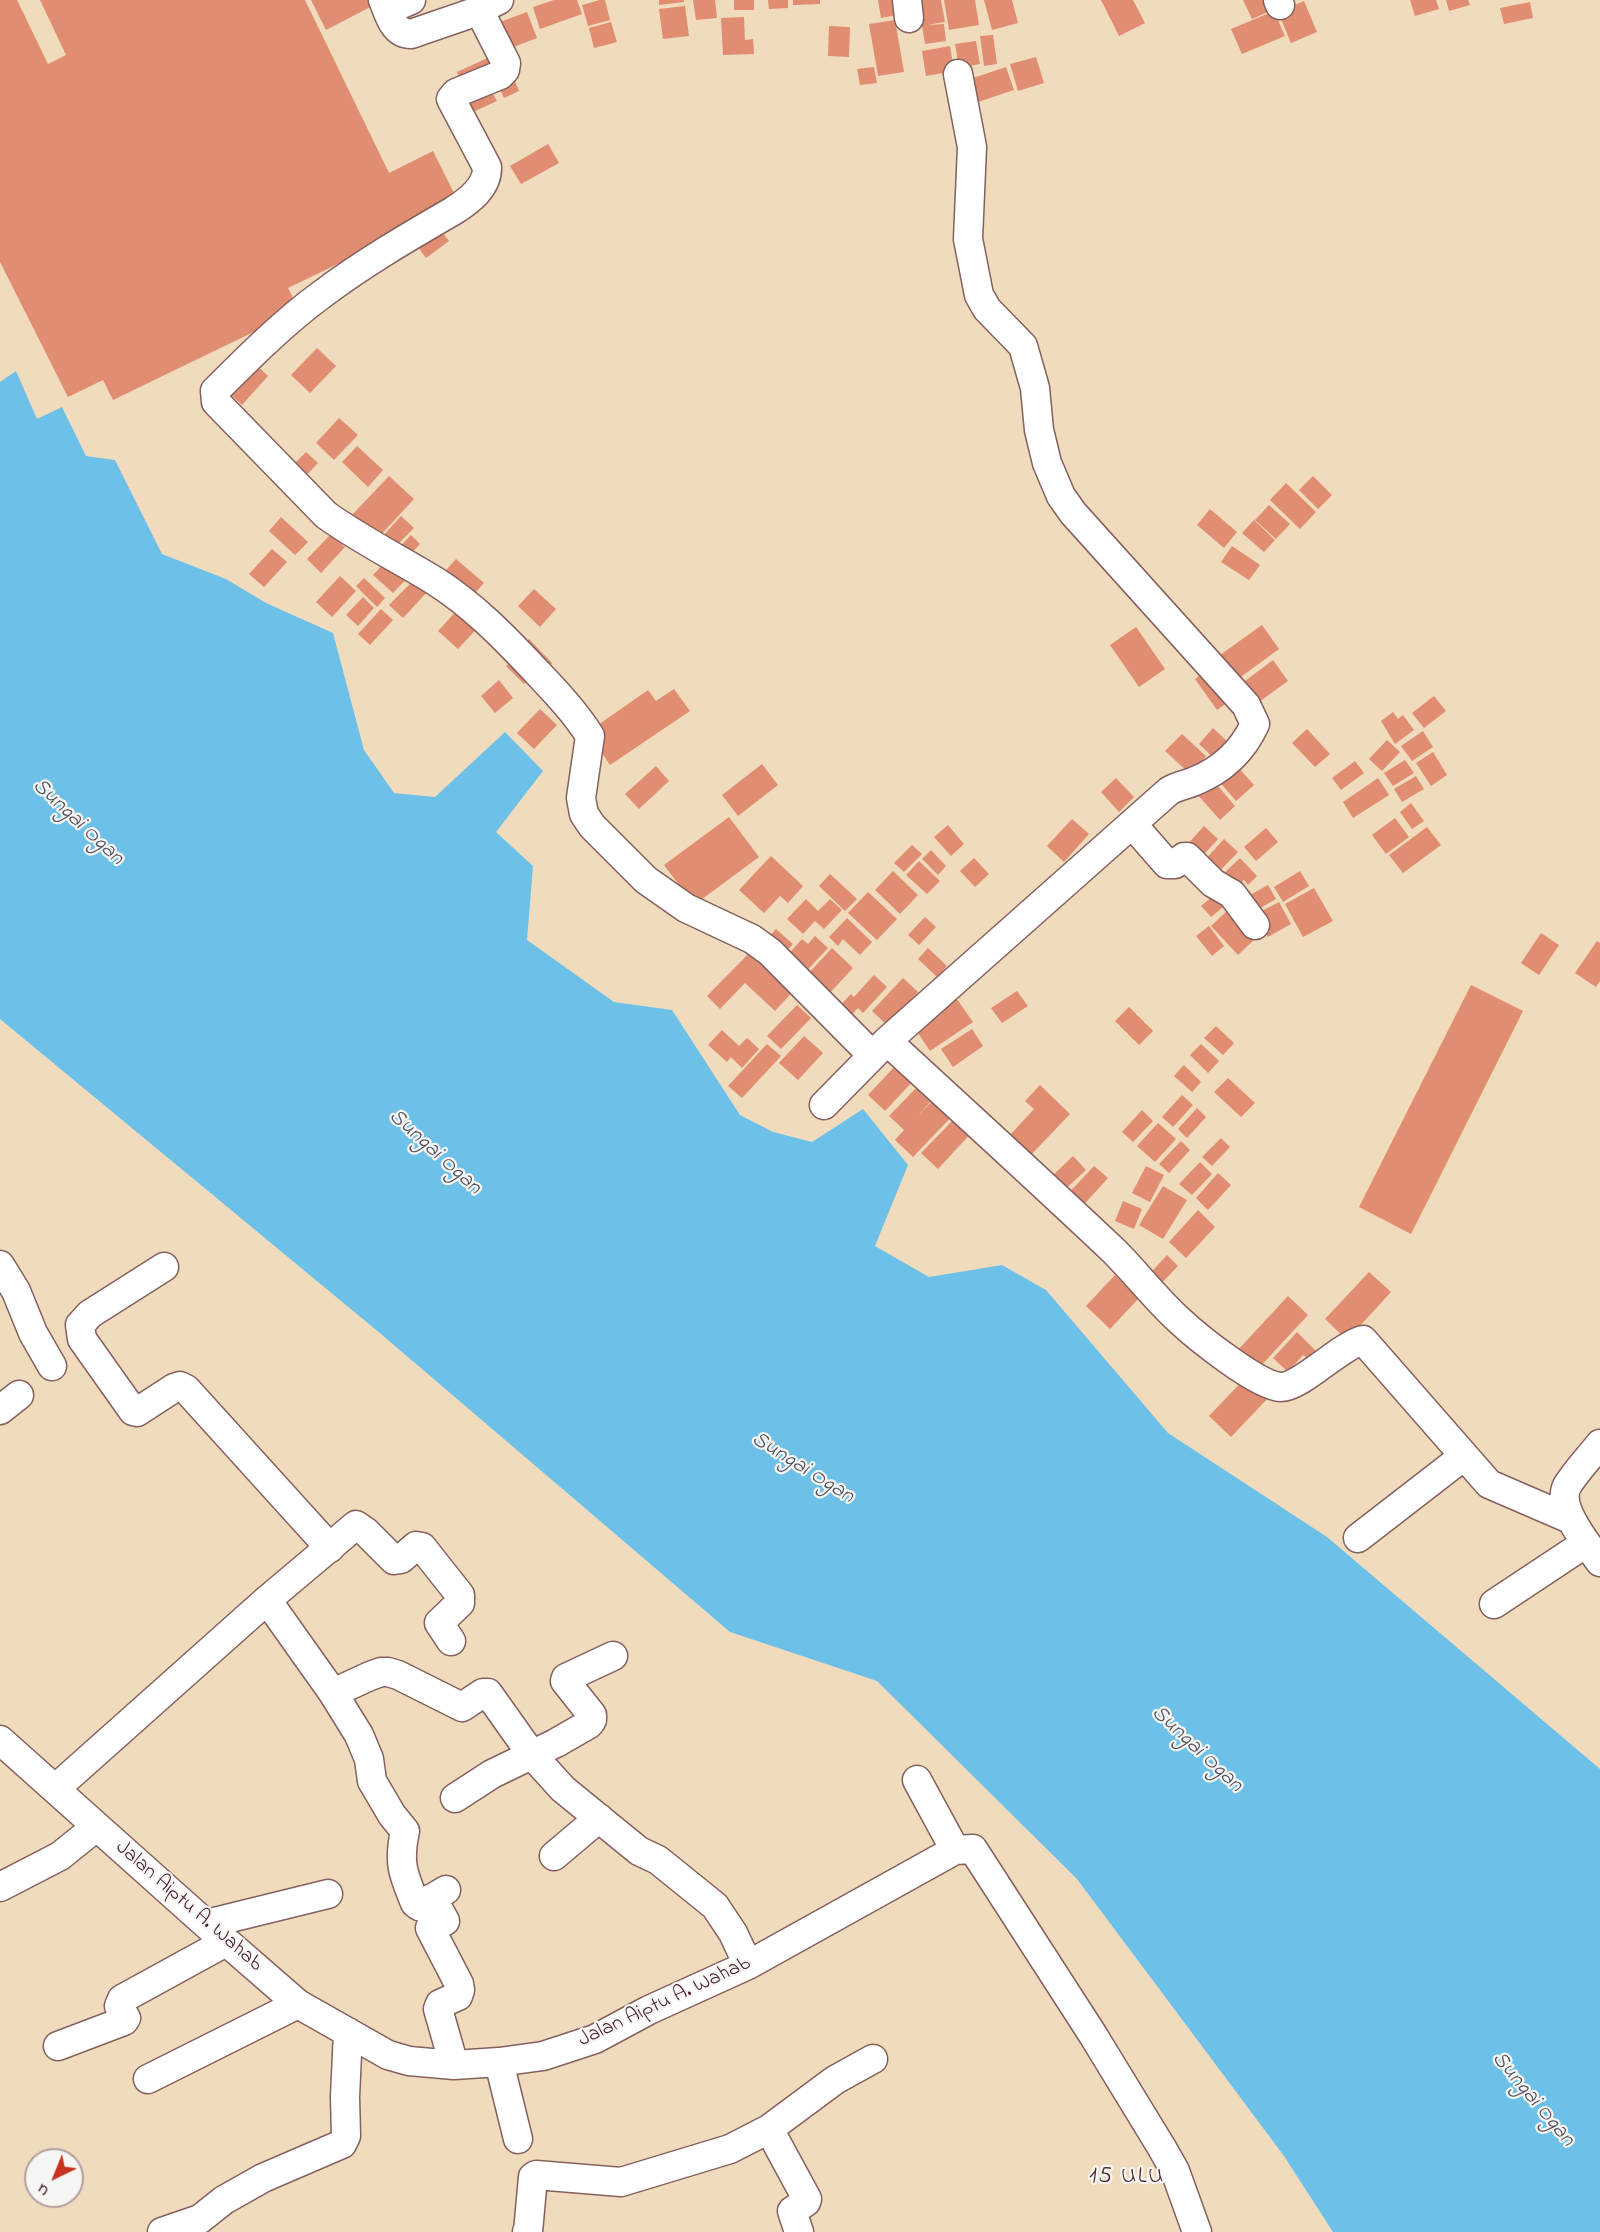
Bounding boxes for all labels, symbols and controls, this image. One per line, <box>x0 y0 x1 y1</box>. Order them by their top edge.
water label: Sungai Ogan <box>26 774 128 872</box>
water label: Sungai Ogan <box>382 1104 486 1202</box>
water label: Sungai Ogan <box>746 1427 858 1511</box>
water label: Sungai Ogan <box>1145 1701 1247 1799</box>
street label: Jalan Aiptu A. Wahab <box>109 1836 267 1978</box>
street label: Jalan Aiptu A. Wahab <box>575 1952 755 2054</box>
water label: Sungai Ogan <box>1485 2047 1579 2153</box>
north arrow <box>24 2148 84 2208</box>
district label: 15 ULU <box>1089 2164 1165 2192</box>
text: U <box>31 2177 55 2202</box>

